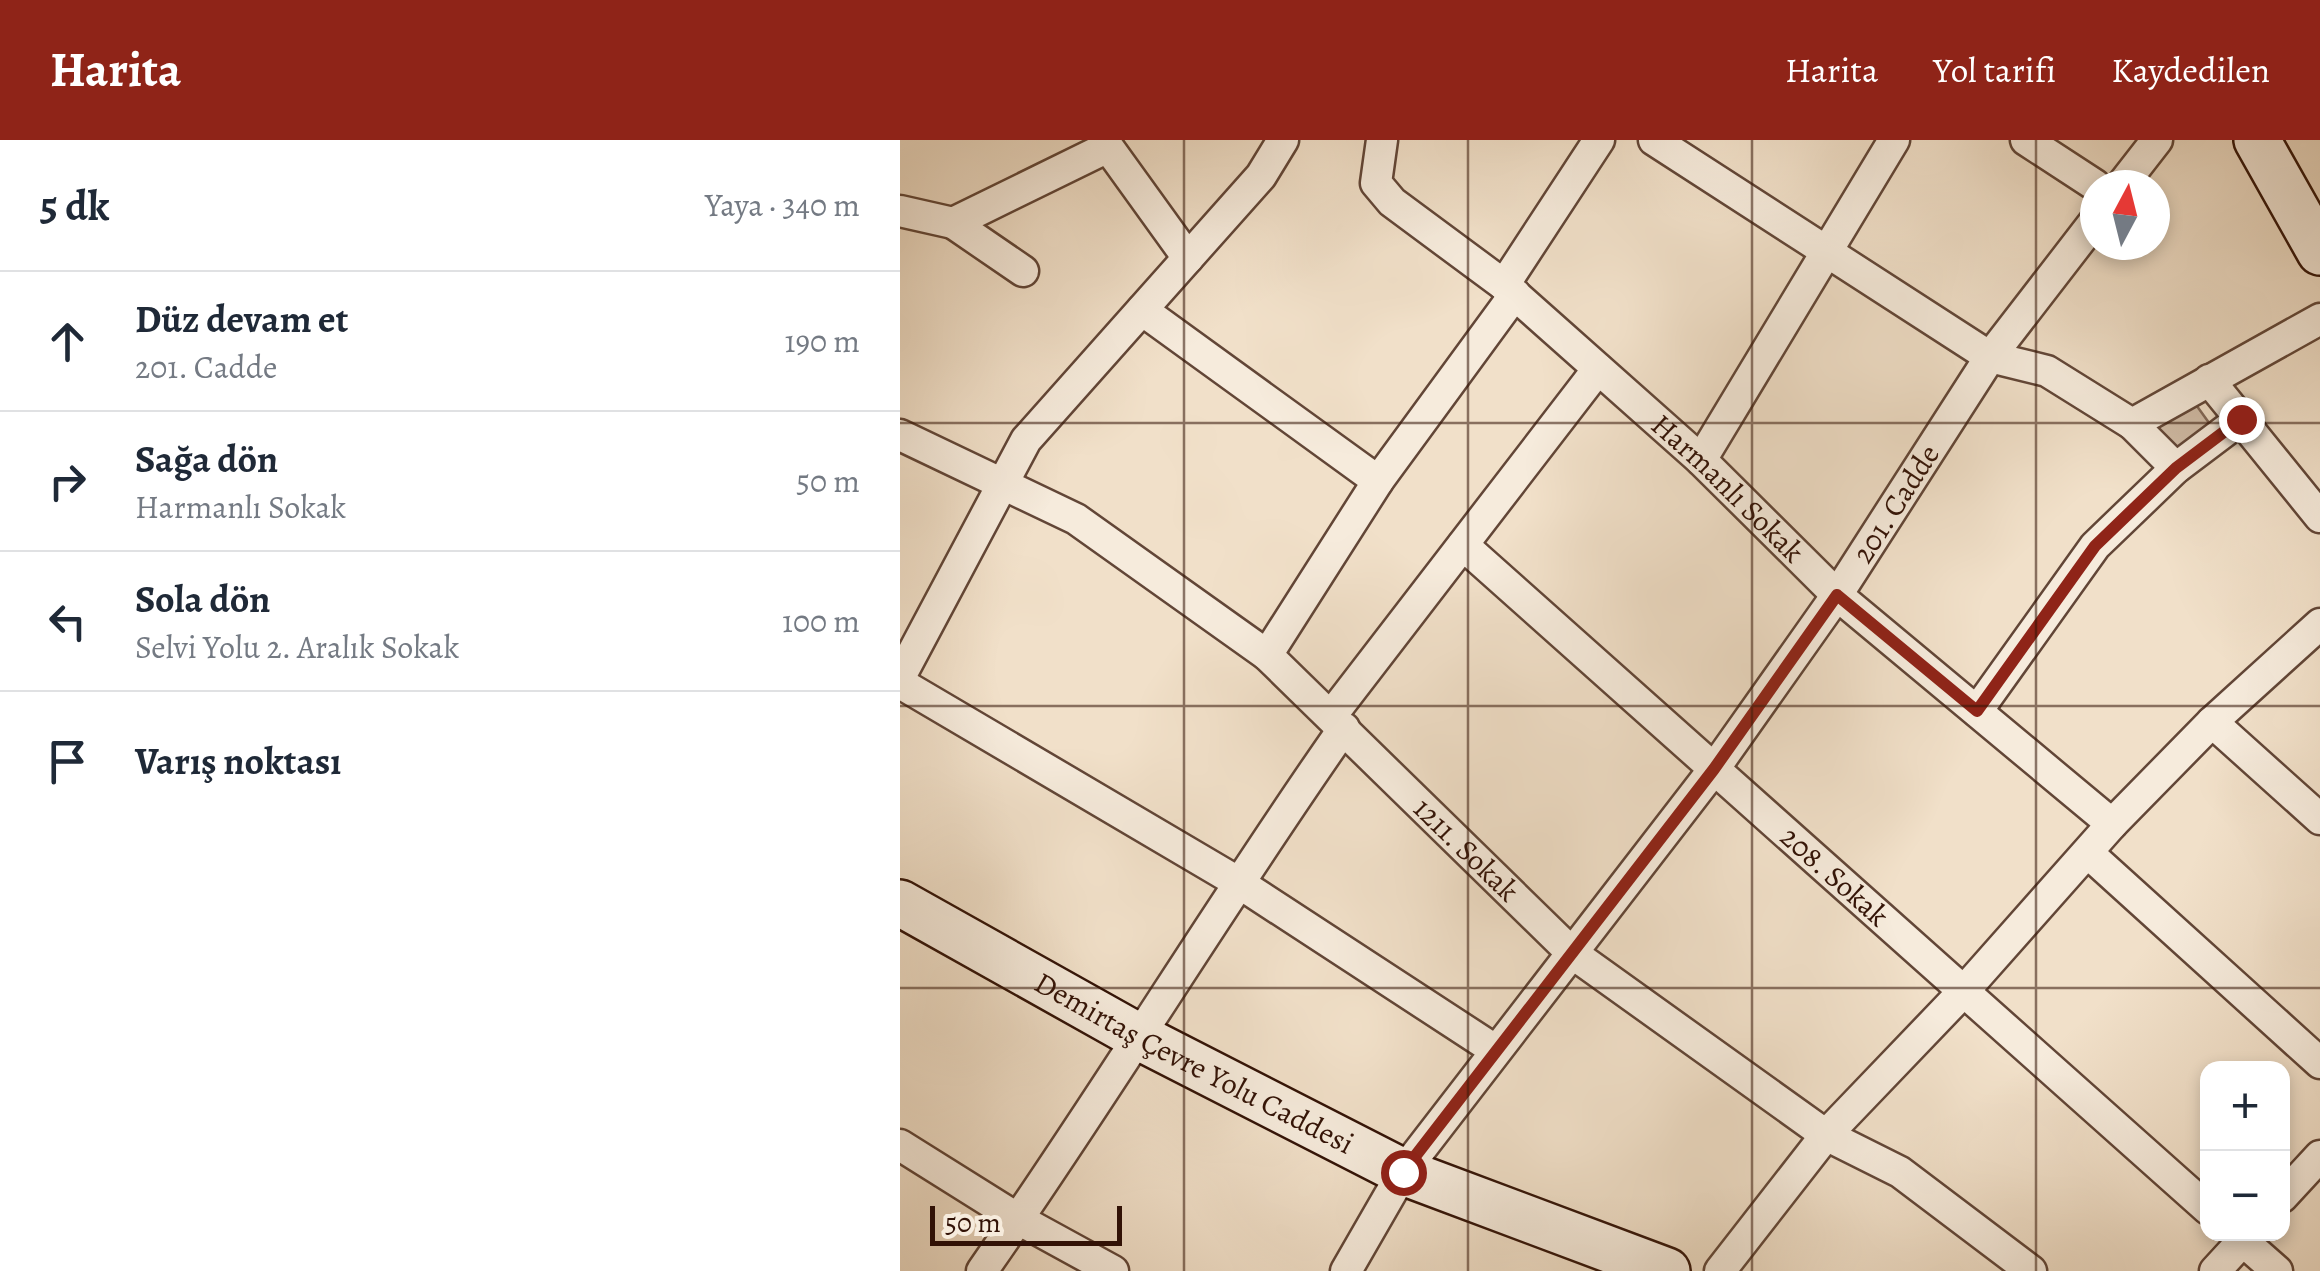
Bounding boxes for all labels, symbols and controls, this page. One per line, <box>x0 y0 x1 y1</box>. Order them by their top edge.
text: Harita <box>50 37 181 103</box>
text: Harita <box>1785 46 1878 94</box>
text: Yol tarifi <box>1933 46 2056 94</box>
text: Kaydedilen <box>2111 46 2270 94</box>
north arrow <box>2080 170 2170 260</box>
text: 5 dk <box>40 177 110 234</box>
text: Yaya · 340 m <box>705 183 860 227</box>
text: Düz devam et <box>135 293 348 345</box>
icon: ahead <box>40 314 95 369</box>
text: 190 m <box>784 319 860 363</box>
text: 201. Cadde <box>135 345 277 389</box>
route end <box>2219 397 2265 443</box>
street label: Harmanlı Sokak <box>1643 405 1813 571</box>
text: Sağa dön <box>135 433 278 485</box>
street label: 201. Cadde <box>1843 437 1949 571</box>
icon: right <box>40 454 95 509</box>
text: 50 m <box>796 459 860 503</box>
text: Harmanlı Sokak <box>135 485 346 529</box>
text: Sola dön <box>135 573 270 625</box>
icon: left <box>40 594 95 649</box>
text: 100 m <box>782 599 860 643</box>
text: Selvi Yolu 2. Aralık Sokak <box>135 625 459 669</box>
icon: arrive <box>40 734 95 789</box>
text: Varış noktası <box>135 735 341 787</box>
street label: 1211. Sokak <box>1405 789 1528 910</box>
street label: 208. Sokak <box>1772 817 1898 936</box>
street label: Demirtaş Çevre Yolu Caddesi <box>1027 962 1361 1163</box>
map controls <box>2200 1061 2290 1241</box>
button: + <box>2200 1061 2290 1151</box>
route start <box>1381 1150 1427 1196</box>
button: − <box>2200 1151 2290 1241</box>
scale bar <box>930 1201 1122 1246</box>
text: 50 m <box>945 1204 1001 1242</box>

